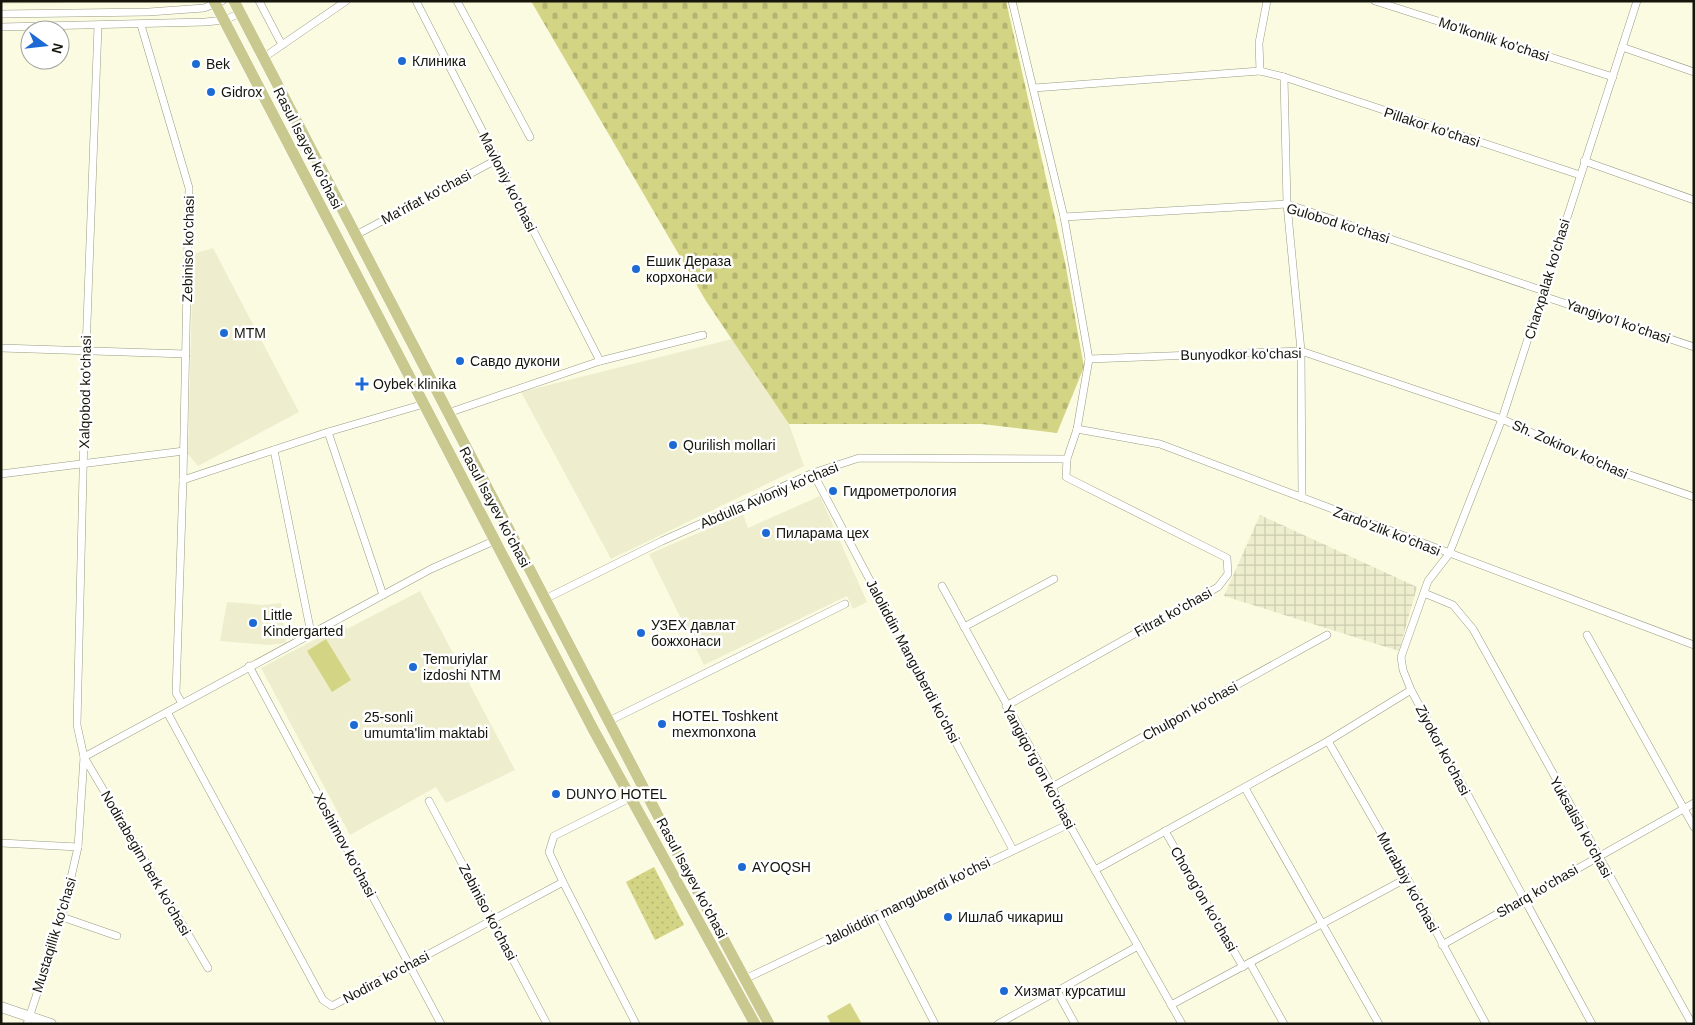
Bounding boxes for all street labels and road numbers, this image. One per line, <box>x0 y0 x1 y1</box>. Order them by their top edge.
street label: Mo'lkonlik ko'chasi <box>1437 14 1551 64</box>
street label: Rasul Isayev ko'chasi <box>270 85 346 211</box>
street label: Pillakor ko'chasi <box>1382 104 1482 150</box>
street label: Mavloniy ko'chasi <box>476 130 540 234</box>
street label: Ma'rifat ko'chasi <box>378 167 474 227</box>
street label: Zebiniso ko'chasi <box>179 195 197 303</box>
street label: Gulobod ko'chasi <box>1285 200 1391 246</box>
street label: Charxpalak ko'chasi <box>1521 217 1573 341</box>
street label: Yangiyo'l ko'chasi <box>1564 296 1672 346</box>
street label: Xalqobod ko'chasi <box>76 335 94 449</box>
street label: Bunyodkor ko'chasi <box>1180 345 1302 363</box>
street label: Sh. Zokirov ko'chasi <box>1510 416 1630 482</box>
street label: Rasul Isayev ko'chasi <box>456 444 534 570</box>
street label: Abdulla Avloniy ko'chasi <box>697 459 841 531</box>
street label: Zardo'zlik ko'chasi <box>1331 503 1443 559</box>
street label: Jaloliddin Manguberdi ko'chsi <box>863 577 963 745</box>
street label: Fitrat ko'chasi <box>1132 584 1214 640</box>
street label: Chulpon ko'chasi <box>1140 678 1240 744</box>
street label: Yangiqo'rg'on ko'chasi <box>1000 702 1078 832</box>
street label: Ziyokor ko'chasi <box>1412 702 1474 798</box>
street label: Yuksalish ko'chasi <box>1547 774 1615 880</box>
street label: Nodirabegim berk ko'chasi <box>98 788 194 938</box>
street label: Xoshimov ko'chasi <box>311 790 379 900</box>
street label: Rasul Isayev ko'chasi <box>653 815 731 941</box>
street label: Murabbiy ko'chasi <box>1374 829 1442 935</box>
street label: Chorog'on ko'chasi <box>1168 844 1240 954</box>
street label: Jaloliddin manguberdi ko'chsi <box>821 854 993 948</box>
street label: Zebiniso ko'chasi <box>456 861 520 963</box>
street label: Sharq ko'chasi <box>1493 861 1581 921</box>
street label: Mustaqillik ko'chasi <box>29 876 79 994</box>
street label: Nodira ko'chasi <box>340 948 432 1006</box>

